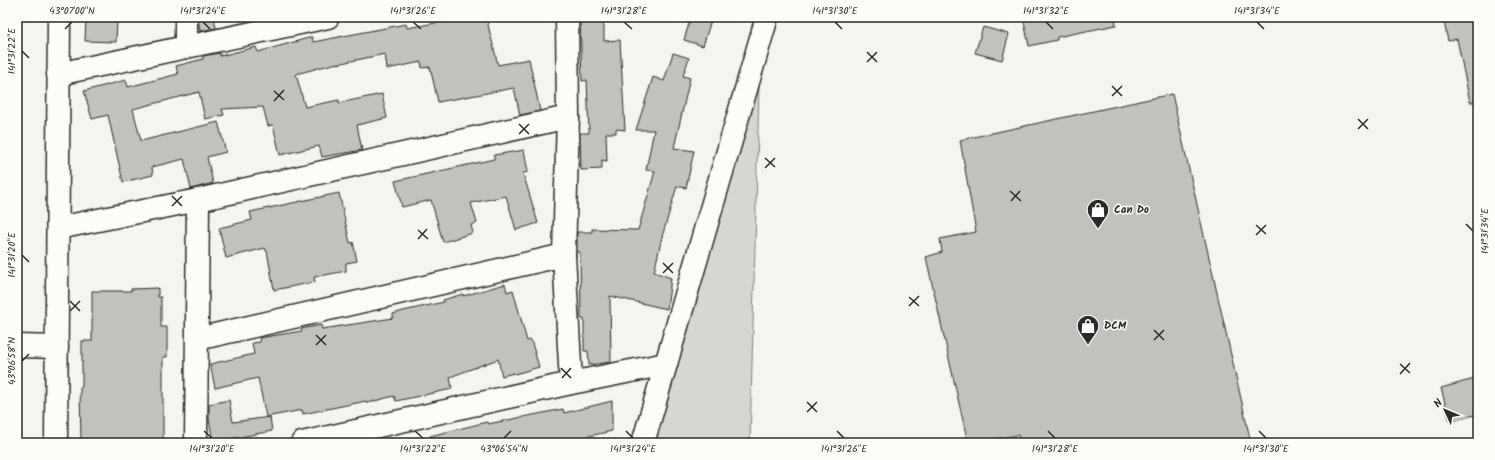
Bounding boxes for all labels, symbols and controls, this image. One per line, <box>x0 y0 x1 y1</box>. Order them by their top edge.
text: 43°07'00"N <box>49 3 95 19</box>
text: 141°31'24"E <box>180 3 227 19</box>
text: 141°31'26"E <box>390 3 437 19</box>
text: 141°31'28"E <box>601 3 648 19</box>
text: 141°31'30"E <box>812 3 859 19</box>
text: 141°31'32"E <box>1023 3 1070 19</box>
text: 141°31'34"E <box>1234 3 1281 19</box>
text: 141°31'22"E <box>4 27 20 74</box>
shop icon: Can Do <box>1085 197 1111 230</box>
place label: Can Do <box>1114 201 1149 219</box>
text: 141°31'34"E <box>1477 207 1493 254</box>
text: 141°31'20"E <box>4 231 20 278</box>
shop icon: DCM <box>1075 313 1101 346</box>
place label: DCM <box>1104 317 1127 335</box>
text: 43°06'58"N <box>4 337 20 385</box>
north arrow <box>1425 390 1465 430</box>
text: N <box>1430 395 1447 413</box>
text: 141°31'20"E <box>189 441 236 457</box>
text: 141°31'22"E <box>400 441 447 457</box>
text: 43°06'54"N <box>480 441 528 457</box>
text: 141°31'24"E <box>610 441 657 457</box>
text: 141°31'26"E <box>821 441 868 457</box>
text: 141°31'28"E <box>1032 441 1079 457</box>
text: 141°31'30"E <box>1243 441 1290 457</box>

